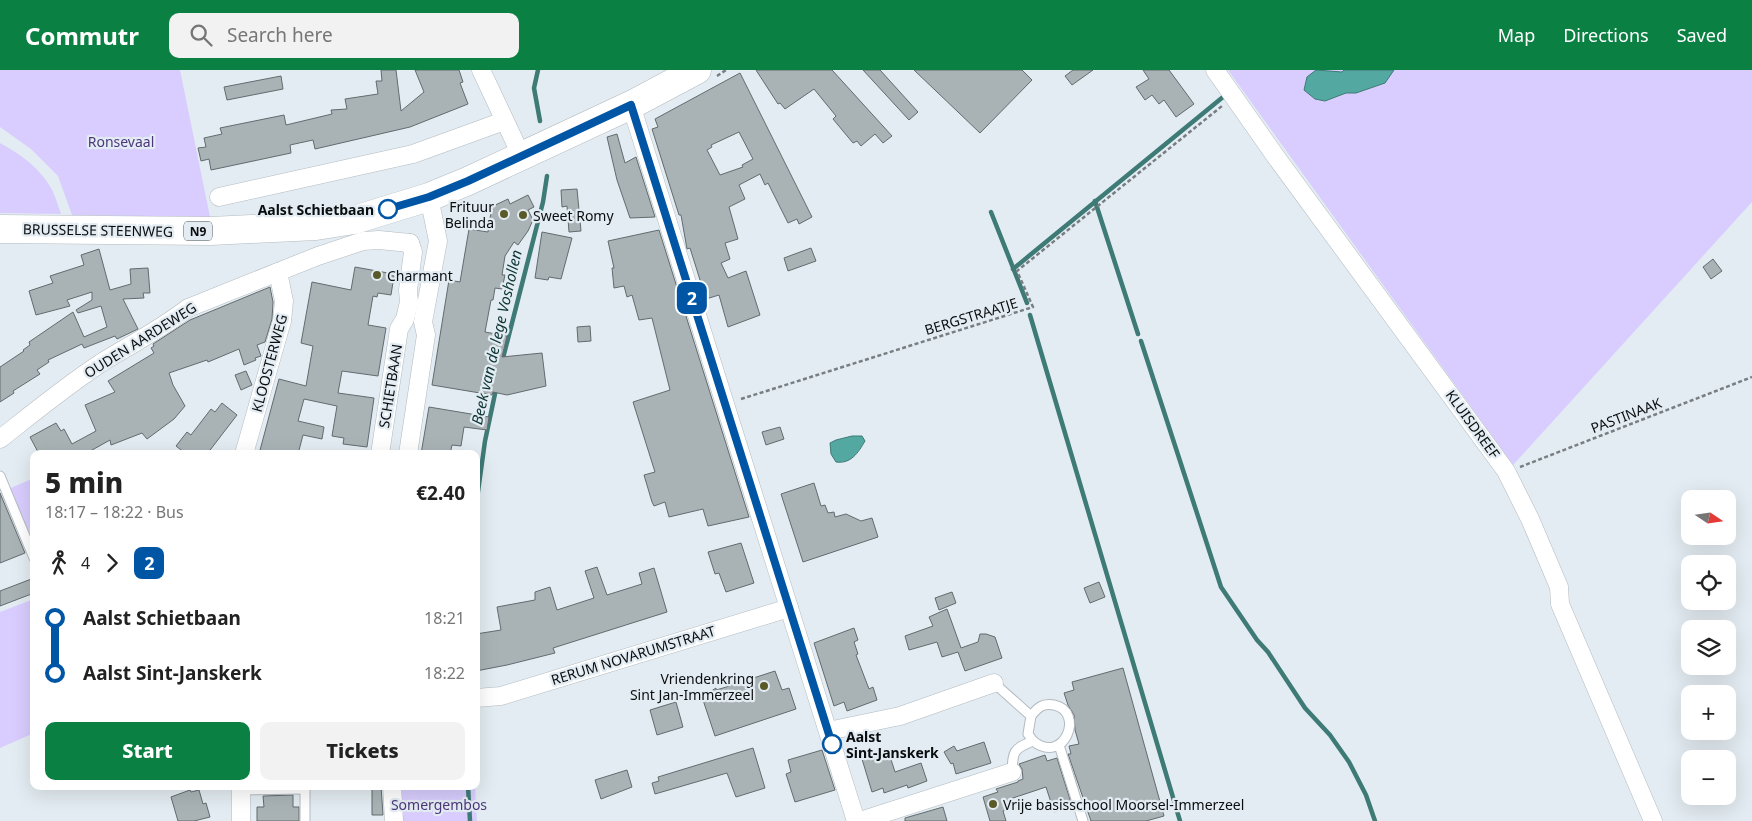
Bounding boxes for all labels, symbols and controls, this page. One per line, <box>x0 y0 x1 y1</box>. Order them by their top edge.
search box <box>169 13 519 58</box>
text: Commutr <box>25 19 139 52</box>
icon: search <box>187 21 215 49</box>
text: Search here <box>227 22 333 48</box>
text: Map <box>1498 23 1535 47</box>
text: Directions <box>1563 23 1649 47</box>
text: Saved <box>1677 23 1727 47</box>
park label: Ronsevaal <box>88 132 154 151</box>
place label: Frituur Belinda <box>445 197 494 232</box>
marker: Aalst Schietbaan <box>378 199 398 219</box>
place label: Aalst Schietbaan <box>258 200 374 219</box>
place label: Sweet Romy <box>533 206 614 225</box>
marker: Frituur Belinda <box>498 208 510 220</box>
marker: Sweet Romy <box>517 209 529 221</box>
street label: BRUSSELSE STEENWEG <box>23 219 173 241</box>
road number: N9 <box>184 222 212 240</box>
water label: Beek van de lege Voshollen <box>466 248 526 426</box>
place label: Charmant <box>387 266 453 285</box>
marker: Charmant <box>371 269 383 281</box>
line badge: 2 <box>676 282 708 314</box>
text: 2 <box>687 286 697 310</box>
street label: BERGSTRAATJE <box>922 293 1020 339</box>
street label: OUDEN AARDEWEG <box>80 298 200 382</box>
street label: KLOOSTERWEG <box>247 312 291 414</box>
street label: SCHIETBAAN <box>374 343 406 429</box>
street label: KLUISDREEF <box>1442 386 1504 462</box>
street label: PASTINAAK <box>1588 393 1664 437</box>
text: 5 min <box>45 463 123 501</box>
text: €2.40 <box>416 480 465 506</box>
north arrow <box>1681 490 1736 545</box>
map controls <box>1681 490 1736 805</box>
text: 18:17 – 18:22 · Bus <box>45 501 184 523</box>
icon: walk <box>45 549 73 577</box>
icon: forward <box>98 549 126 577</box>
text: 2 <box>144 551 154 575</box>
text: 4 <box>81 552 90 574</box>
button: locate <box>1681 555 1736 610</box>
text: Aalst Schietbaan <box>83 605 241 631</box>
text: 18:21 <box>424 607 465 629</box>
button: layers <box>1681 620 1736 675</box>
street label: RERUM NOVARUMSTRAAT <box>549 621 718 689</box>
text: Aalst Sint-Janskerk <box>83 660 262 686</box>
text: 18:22 <box>424 662 465 684</box>
place label: Vriendenkring Sint Jan-Immerzeel <box>630 669 754 704</box>
marker: Vriendenkring Sint Jan-Immerzeel <box>758 680 770 692</box>
button: + <box>1681 685 1736 740</box>
button: Start <box>45 722 250 780</box>
button: Tickets <box>260 722 465 780</box>
place label: Aalst Sint-Janskerk <box>846 727 939 762</box>
marker: Aalst Sint-Janskerk <box>822 734 842 754</box>
button: − <box>1681 750 1736 805</box>
park label: Somergembos <box>391 795 487 814</box>
place label: Vrije basisschool Moorsel-Immerzeel <box>1003 795 1244 814</box>
marker: Vrije basisschool Moorsel-Immerzeel <box>987 798 999 810</box>

